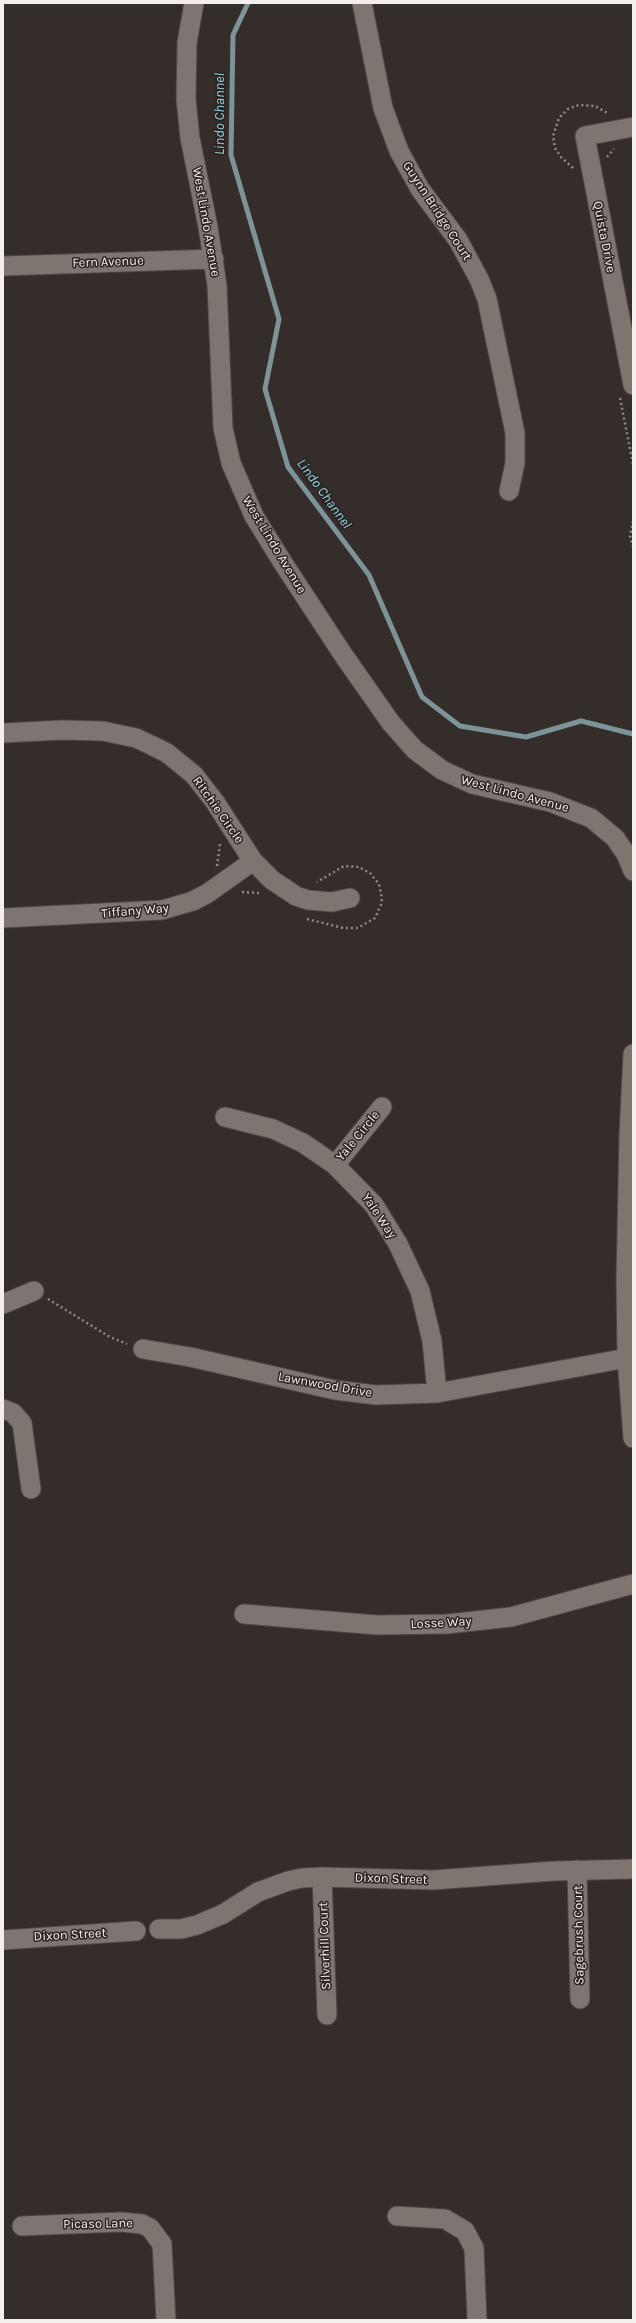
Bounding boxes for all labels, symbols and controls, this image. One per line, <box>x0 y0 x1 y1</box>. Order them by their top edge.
water label: Lindo Channel <box>212 73 228 155</box>
street label: Guynn Bridge Court <box>399 159 475 263</box>
street label: West Lindo Avenue <box>189 166 223 278</box>
street label: Quista Drive <box>589 200 619 274</box>
street label: Fern Avenue <box>72 253 144 271</box>
water label: Lindo Channel <box>293 456 355 532</box>
street label: West Lindo Avenue <box>239 493 309 597</box>
street label: West Lindo Avenue <box>459 772 571 816</box>
street label: Ritchie Circle <box>189 773 247 847</box>
street label: Tiffany Way <box>101 900 169 922</box>
street label: Yale Circle <box>333 1108 383 1164</box>
street label: Yale Way <box>358 1190 400 1242</box>
street label: Lawnwood Drive <box>277 1369 373 1401</box>
street label: Losse Way <box>410 1614 472 1632</box>
street label: Dixon Street <box>354 1870 428 1888</box>
street label: Sagebrush Court <box>570 1885 588 1985</box>
street label: Silverhill Court <box>316 1902 334 1990</box>
street label: Dixon Street <box>33 1925 107 1945</box>
street label: Picaso Lane <box>63 2216 133 2232</box>

